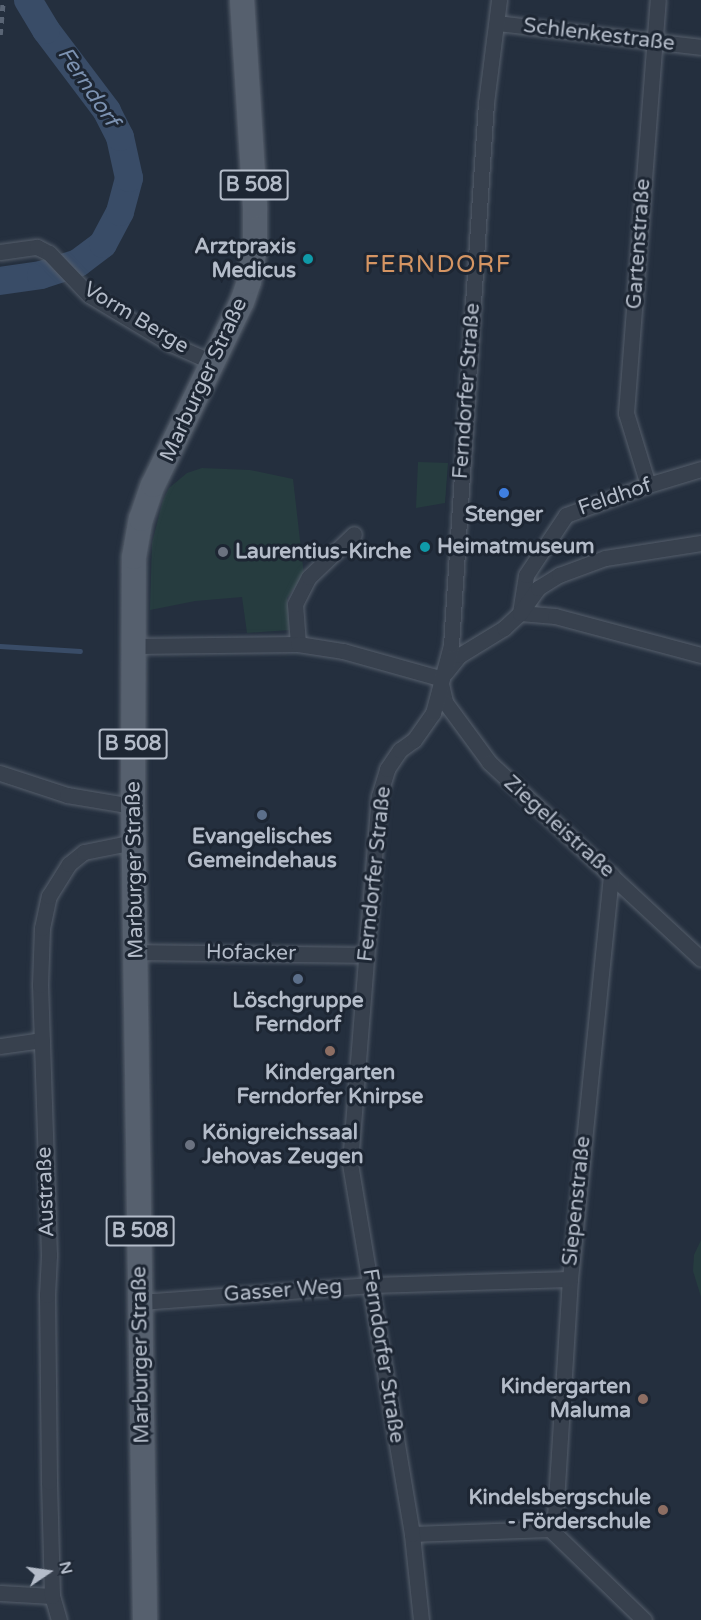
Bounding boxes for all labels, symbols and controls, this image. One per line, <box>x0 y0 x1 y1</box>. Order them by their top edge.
street label: Schlenkestraße <box>522 13 676 57</box>
water label: Ferndorf <box>52 42 124 132</box>
road number: B 508 <box>220 168 288 202</box>
street label: Gartenstraße <box>622 178 656 310</box>
place label: Arztpraxis Medicus <box>194 234 296 284</box>
district label: FERNDORF <box>364 251 512 279</box>
marker: Arztpraxis Medicus <box>301 252 315 266</box>
street label: Vorm Berge <box>79 277 193 359</box>
street label: Marburger Straße <box>155 294 253 466</box>
street label: Ferndorfer Straße <box>448 302 486 480</box>
street label: Feldhof <box>575 473 655 521</box>
marker: Stenger <box>497 486 511 500</box>
place label: Stenger <box>465 502 543 528</box>
place label: Heimatmuseum <box>437 534 595 560</box>
place label: Laurentius-Kirche <box>235 539 411 565</box>
marker: Heimatmuseum <box>418 540 432 554</box>
marker: Laurentius-Kirche <box>216 545 230 559</box>
road number: B 508 <box>98 727 168 761</box>
street label: Ziegeleistraße <box>498 771 620 883</box>
street label: Marburger Straße <box>121 781 149 959</box>
street label: Ferndorfer Straße <box>353 785 397 963</box>
marker: Evangelisches Gemeindehaus <box>255 808 269 822</box>
place label: Evangelisches Gemeindehaus <box>187 824 337 874</box>
street label: Hofacker <box>206 940 296 966</box>
marker: Löschgruppe Ferndorf <box>291 972 305 986</box>
place label: Löschgruppe Ferndorf <box>232 988 364 1038</box>
marker: Kindergarten Ferndorfer Knirpse <box>323 1044 337 1058</box>
place label: Kindergarten Ferndorfer Knirpse <box>237 1060 423 1110</box>
place label: Königreichssaal Jehovas Zeugen <box>202 1120 363 1170</box>
street label: Siepenstraße <box>558 1135 596 1267</box>
marker: Königreichssaal Jehovas Zeugen <box>183 1138 197 1152</box>
street label: Austraße <box>32 1146 60 1238</box>
road number: B 508 <box>106 1214 174 1248</box>
street label: Marburger Straße <box>127 1266 155 1444</box>
street label: Ferndorfer Straße <box>357 1267 409 1445</box>
street label: Gasser Weg <box>223 1274 343 1308</box>
place label: Kindergarten Maluma <box>500 1374 631 1424</box>
marker: Kindergarten Maluma <box>636 1392 650 1406</box>
place label: Kindelsbergschule - Förderschule <box>468 1485 651 1535</box>
marker: Kindelsbergschule - Förderschule <box>656 1503 670 1517</box>
north arrow <box>18 1542 78 1602</box>
text: N <box>54 1559 77 1576</box>

